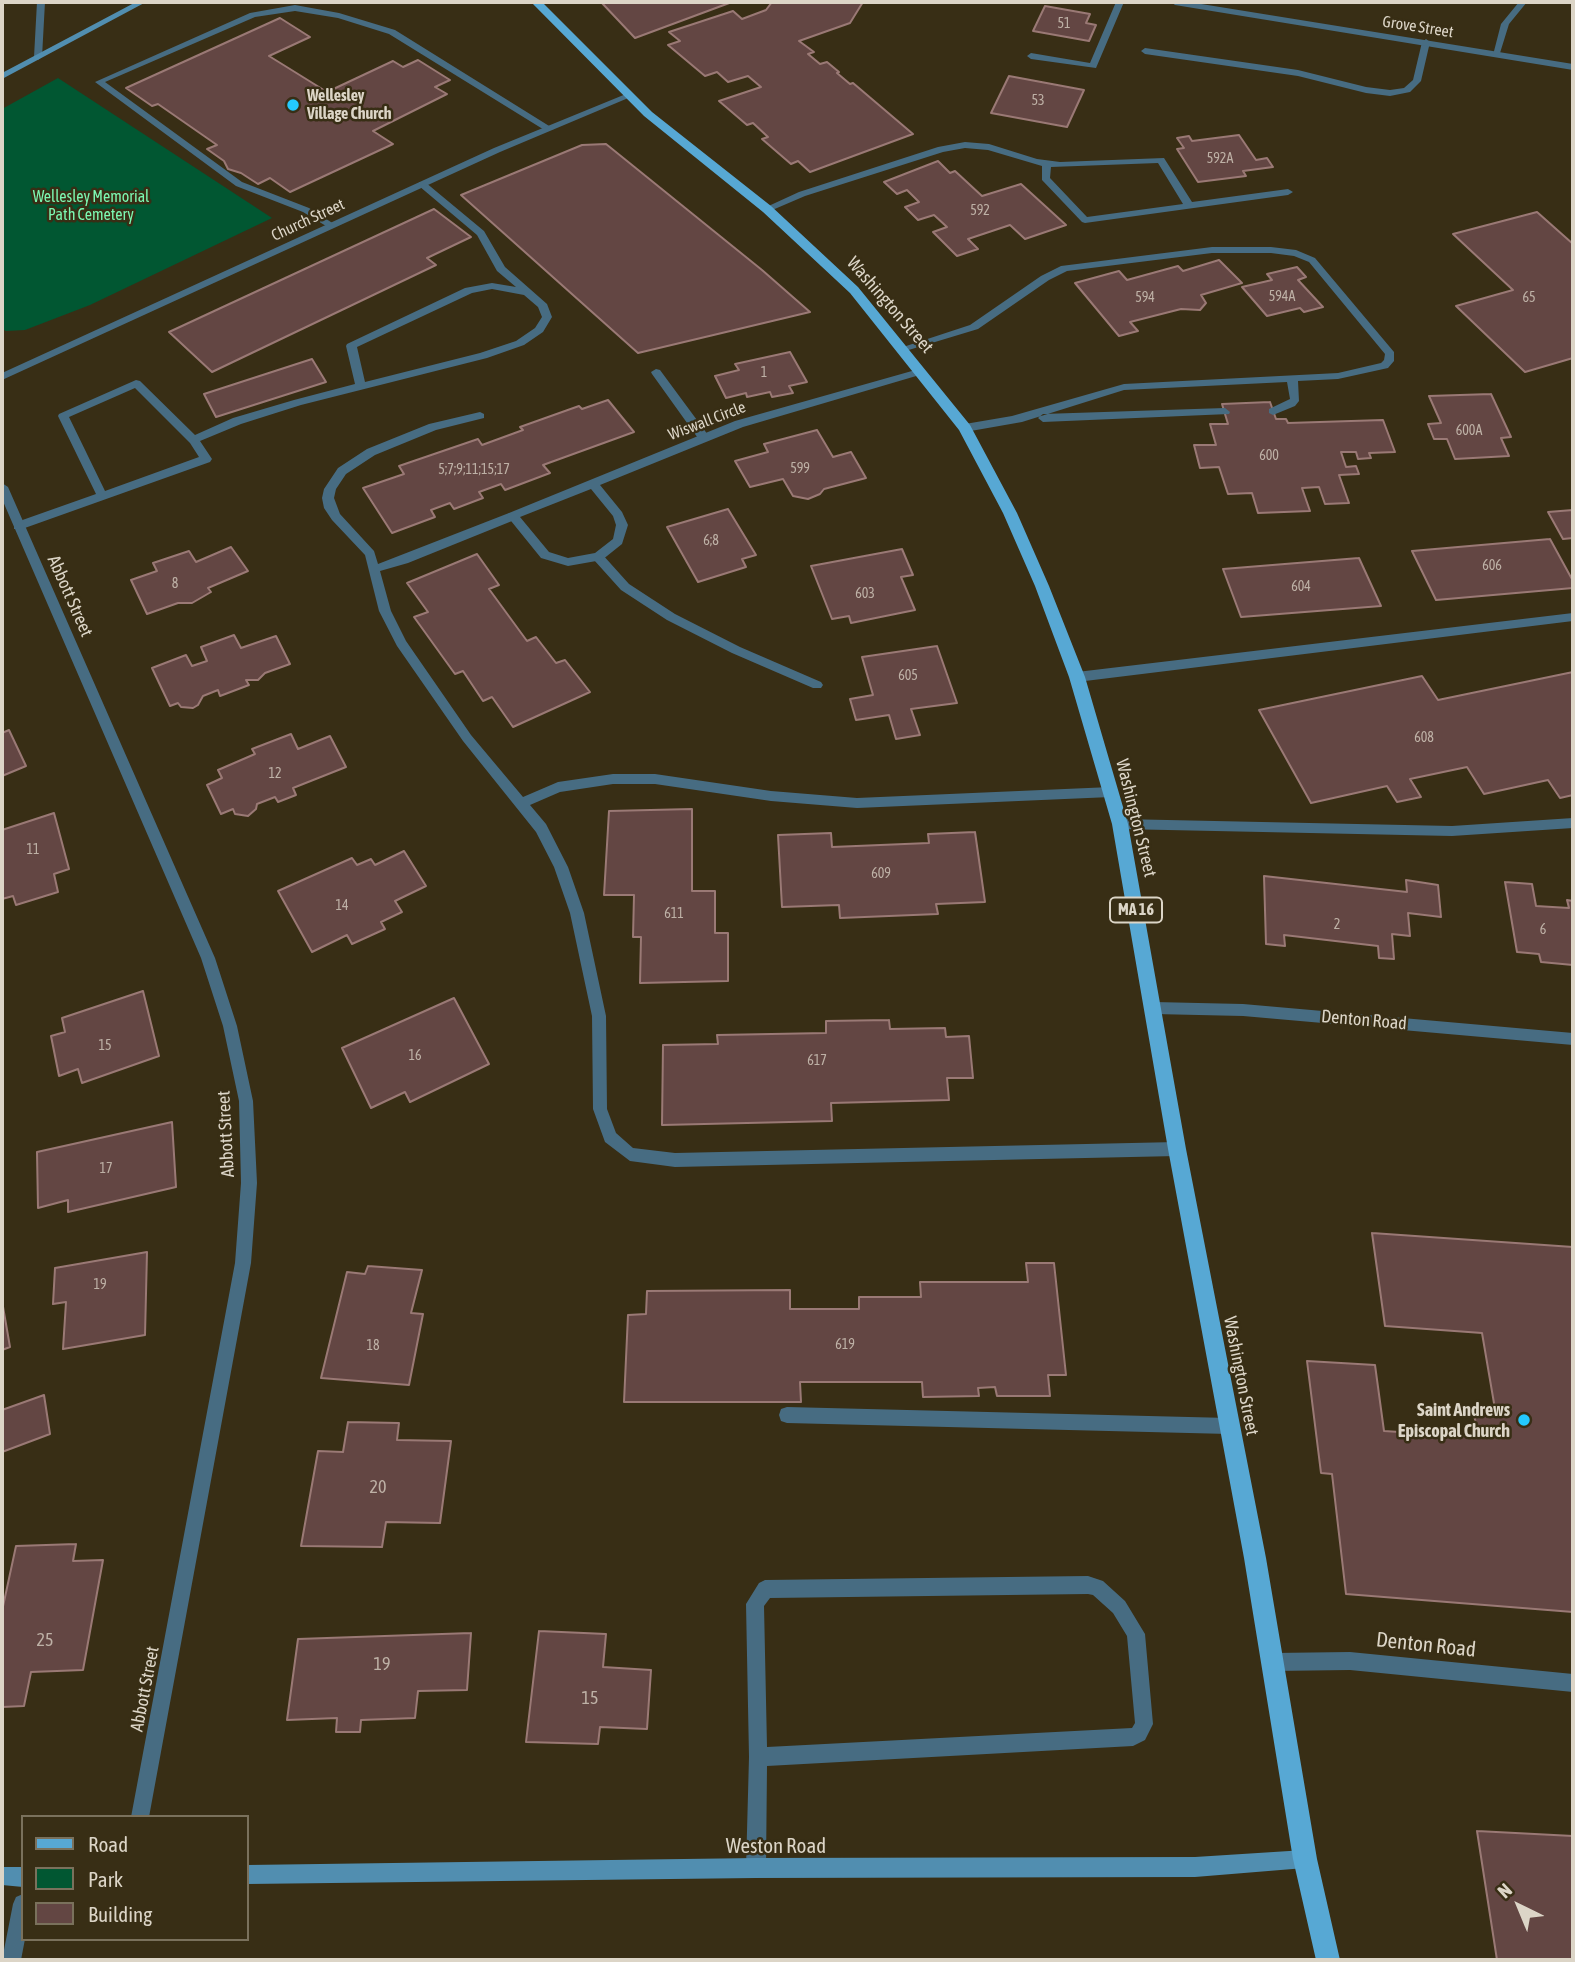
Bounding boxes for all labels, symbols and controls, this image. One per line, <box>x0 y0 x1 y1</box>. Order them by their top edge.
street label: Grove Street <box>1381 12 1455 42</box>
house number: 51 <box>1057 16 1071 32</box>
place label: Wellesley Village Church <box>307 86 392 124</box>
house number: 53 <box>1031 93 1045 109</box>
marker: Wellesley Village Church <box>285 97 301 113</box>
house number: 592A <box>1207 151 1233 167</box>
park label: Wellesley Memorial Path Cemetery <box>33 187 149 225</box>
street label: Church Street <box>268 195 348 245</box>
house number: 592 <box>970 203 990 219</box>
street label: Washington Street <box>842 252 938 358</box>
house number: 594A <box>1269 289 1295 305</box>
house number: 594 <box>1135 290 1155 306</box>
house number: 65 <box>1522 290 1536 306</box>
house number: 1 <box>761 365 767 381</box>
street label: Wiswall Circle <box>666 397 748 445</box>
house number: 600A <box>1456 423 1482 439</box>
house number: 600 <box>1259 448 1279 464</box>
house number: 599 <box>790 461 810 477</box>
house number: 5;7;9;11;15;17 <box>438 462 510 478</box>
house number: 6;8 <box>703 533 719 549</box>
street label: Abbott Street <box>43 552 97 640</box>
house number: 606 <box>1482 558 1502 574</box>
house number: 8 <box>172 576 178 592</box>
house number: 604 <box>1291 579 1311 595</box>
house number: 603 <box>855 586 875 602</box>
house number: 605 <box>898 668 918 684</box>
house number: 608 <box>1414 730 1434 746</box>
street label: Washington Street <box>1111 757 1161 879</box>
house number: 12 <box>268 766 282 782</box>
house number: 11 <box>26 842 40 858</box>
house number: 609 <box>871 866 891 882</box>
house number: 14 <box>335 898 349 914</box>
road number: MA 16 <box>1110 898 1162 922</box>
house number: 611 <box>664 906 684 922</box>
house number: 2 <box>1334 917 1340 933</box>
house number: 6 <box>1540 922 1546 938</box>
street label: Denton Road <box>1320 1005 1408 1035</box>
house number: 15 <box>98 1038 112 1054</box>
house number: 16 <box>408 1048 422 1064</box>
house number: 617 <box>807 1053 827 1069</box>
street label: Abbott Street <box>213 1090 239 1178</box>
house number: 17 <box>99 1161 113 1177</box>
house number: 19 <box>93 1277 107 1293</box>
street label: Washington Street <box>1219 1315 1263 1437</box>
house number: 619 <box>835 1337 855 1353</box>
house number: 18 <box>366 1338 380 1354</box>
place label: Saint Andrews Episcopal Church <box>1398 1399 1510 1442</box>
marker: Saint Andrews Episcopal Church <box>1516 1412 1532 1428</box>
house number: 20 <box>370 1476 386 1498</box>
street label: Denton Road <box>1375 1627 1477 1663</box>
house number: 25 <box>37 1629 53 1651</box>
street label: Abbott Street <box>126 1644 164 1734</box>
house number: 19 <box>374 1653 390 1675</box>
house number: 15 <box>582 1687 598 1709</box>
legend <box>21 1815 248 1941</box>
text: Road <box>88 1832 128 1856</box>
street label: Weston Road <box>726 1833 826 1859</box>
text: Park <box>88 1867 123 1891</box>
north arrow <box>1484 1871 1554 1941</box>
text: N <box>1493 1879 1516 1903</box>
text: Building <box>88 1902 152 1926</box>

